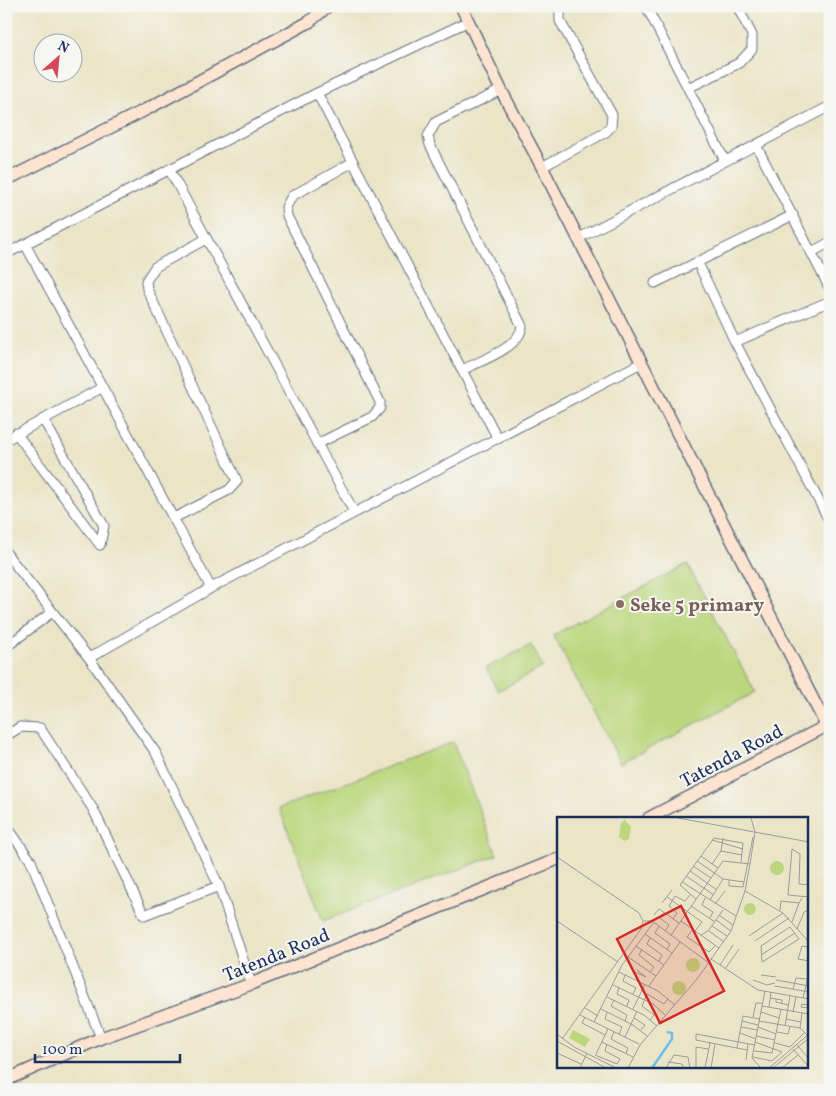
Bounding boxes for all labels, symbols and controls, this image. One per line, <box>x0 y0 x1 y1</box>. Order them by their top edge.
north arrow <box>32 32 82 82</box>
text: N <box>54 37 72 59</box>
place label: Seke 5 primary <box>630 593 764 619</box>
marker: Seke 5 primary <box>614 598 626 610</box>
street label: Tatenda Road <box>676 719 788 795</box>
inset map <box>557 817 808 1068</box>
street label: Tatenda Road <box>220 923 334 989</box>
scale bar <box>35 1031 180 1063</box>
text: 100 m <box>42 1040 82 1061</box>

